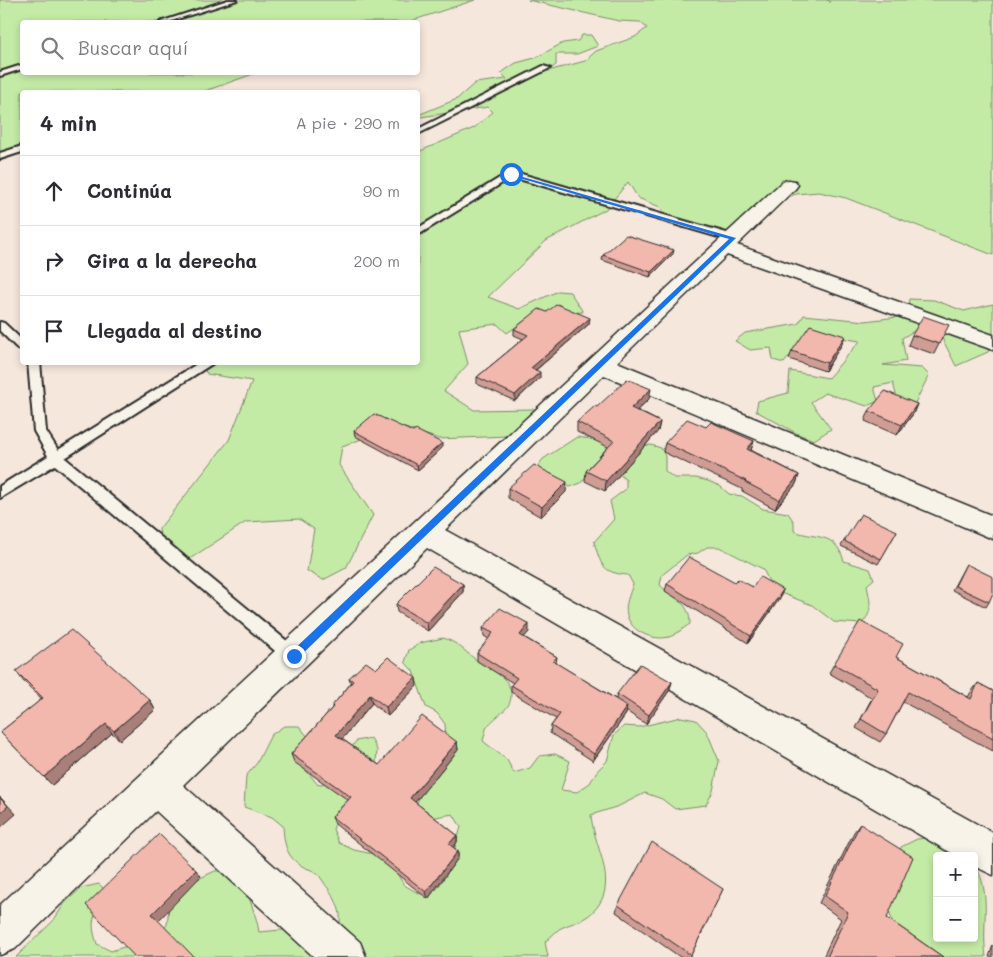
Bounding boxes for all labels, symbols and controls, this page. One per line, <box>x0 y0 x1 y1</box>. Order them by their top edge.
search box <box>20 20 420 75</box>
icon: search <box>38 34 66 62</box>
text: Buscar aquí <box>78 35 188 60</box>
text: 4 min <box>40 109 97 136</box>
text: A pie · 290 m <box>296 112 400 133</box>
route start <box>500 163 523 186</box>
icon: ahead <box>40 177 68 205</box>
text: Continúa <box>87 178 172 203</box>
text: 90 m <box>363 180 400 201</box>
icon: right <box>40 247 68 275</box>
text: Gira a la derecha <box>87 248 257 273</box>
text: 200 m <box>353 250 400 271</box>
icon: arrive <box>40 317 68 345</box>
text: Llegada al destino <box>87 318 262 343</box>
route end <box>283 645 306 668</box>
map controls <box>933 852 978 942</box>
button: + <box>933 852 978 897</box>
button: − <box>933 897 978 942</box>

